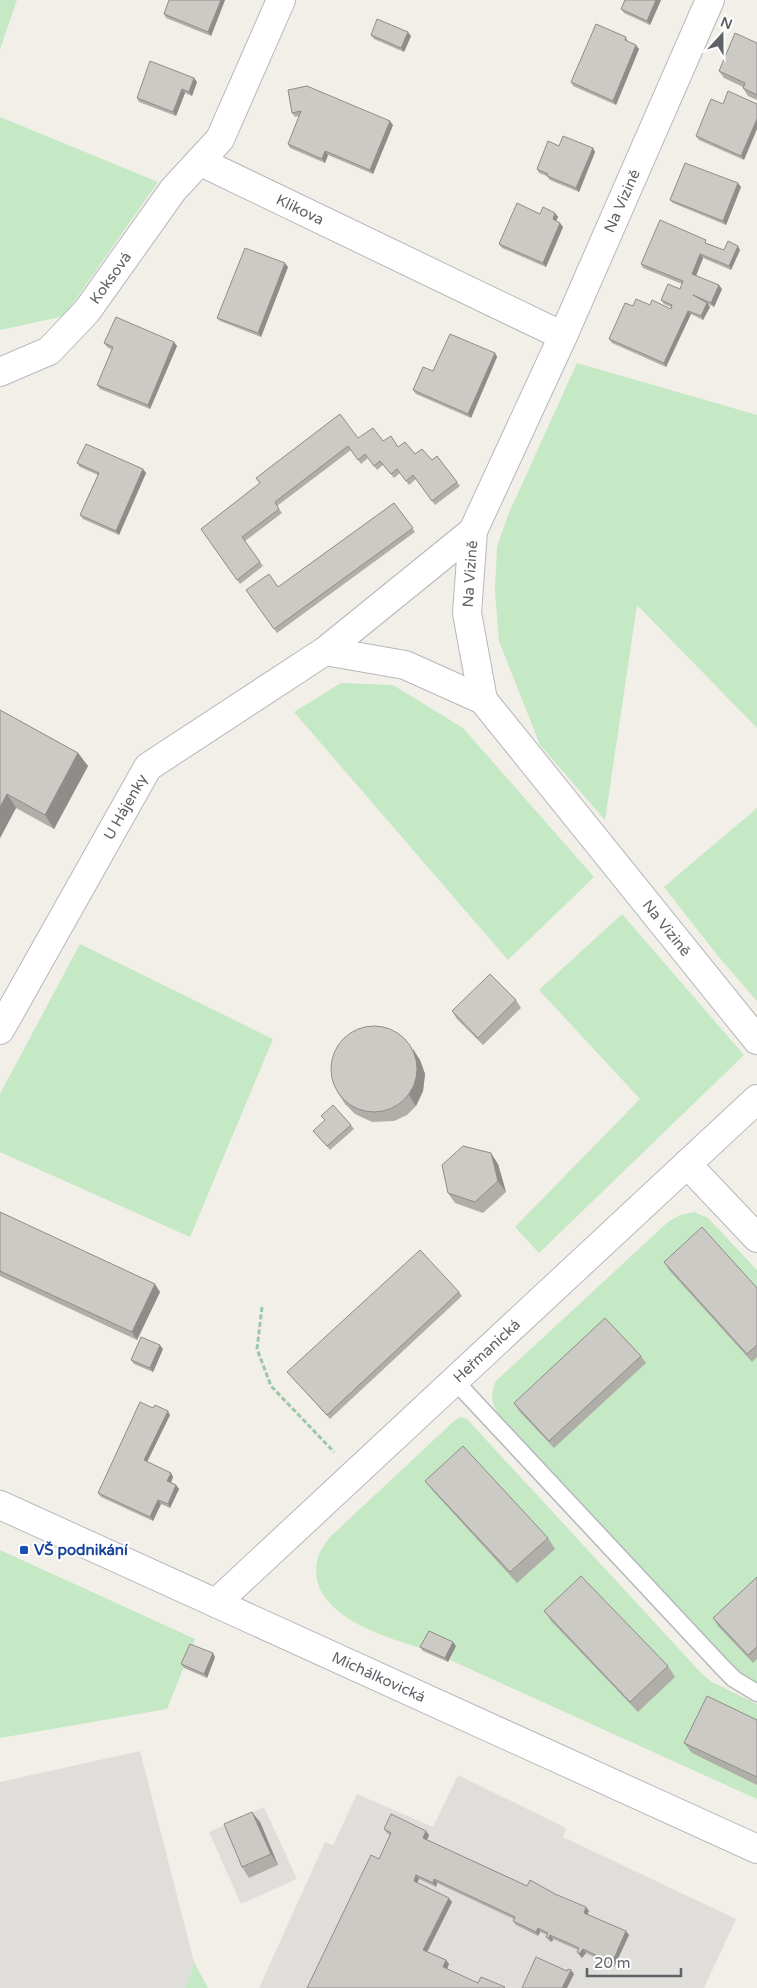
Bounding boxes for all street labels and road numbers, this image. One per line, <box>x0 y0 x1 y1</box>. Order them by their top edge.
street label: Na Vizině <box>600 167 644 235</box>
street label: Klikova <box>273 191 327 229</box>
street label: Koksová <box>86 248 135 308</box>
street label: Na Vizině <box>459 540 481 608</box>
street label: U Hájenky <box>100 771 151 843</box>
street label: Na Vizině <box>639 896 695 960</box>
street label: Heřmanická <box>450 1315 524 1386</box>
street label: Michálkovická <box>329 1648 428 1706</box>

